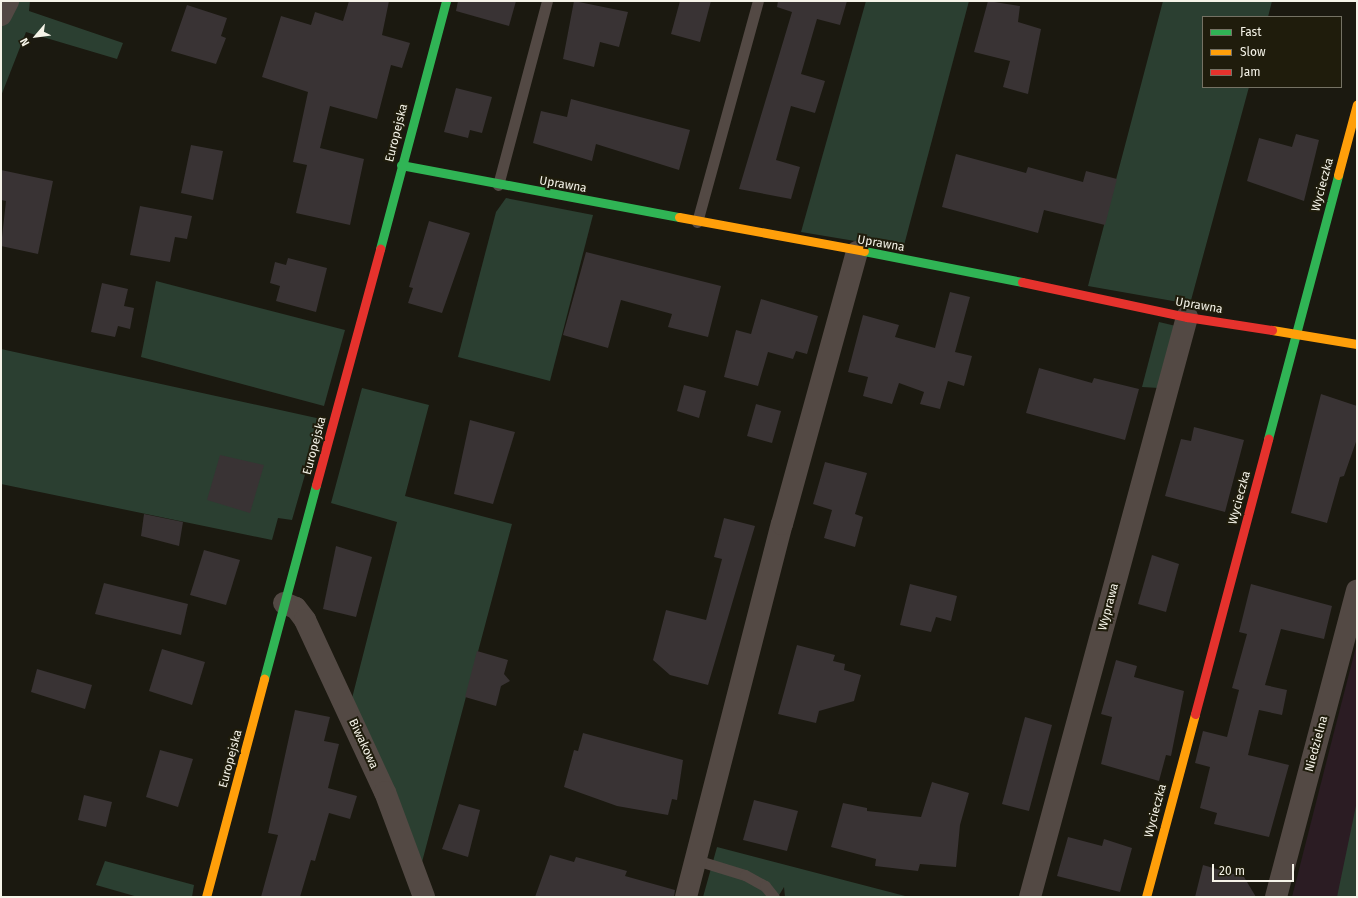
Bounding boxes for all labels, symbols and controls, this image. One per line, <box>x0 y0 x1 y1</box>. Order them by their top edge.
north arrow <box>16 16 56 56</box>
legend <box>1202 16 1342 88</box>
text: Fast <box>1240 25 1262 39</box>
text: N <box>18 36 32 48</box>
text: Slow <box>1240 45 1266 59</box>
text: Jam <box>1240 65 1260 79</box>
street label: Europejska <box>383 102 411 164</box>
street label: Wycieczka <box>1309 157 1337 213</box>
street label: Uprawna <box>538 174 588 196</box>
street label: Uprawna <box>856 233 906 255</box>
street label: Uprawna <box>1174 295 1224 317</box>
street label: Europejska <box>300 415 330 477</box>
street label: Wycieczka <box>1226 470 1254 526</box>
street label: Wyprawa <box>1096 582 1122 632</box>
street label: Niedzielna <box>1303 714 1331 774</box>
street label: Biwakowa <box>345 717 381 771</box>
street label: Europejska <box>216 728 246 790</box>
street label: Wycieczka <box>1142 783 1170 839</box>
scale bar <box>1214 856 1296 882</box>
text: 20 m <box>1219 864 1245 878</box>

